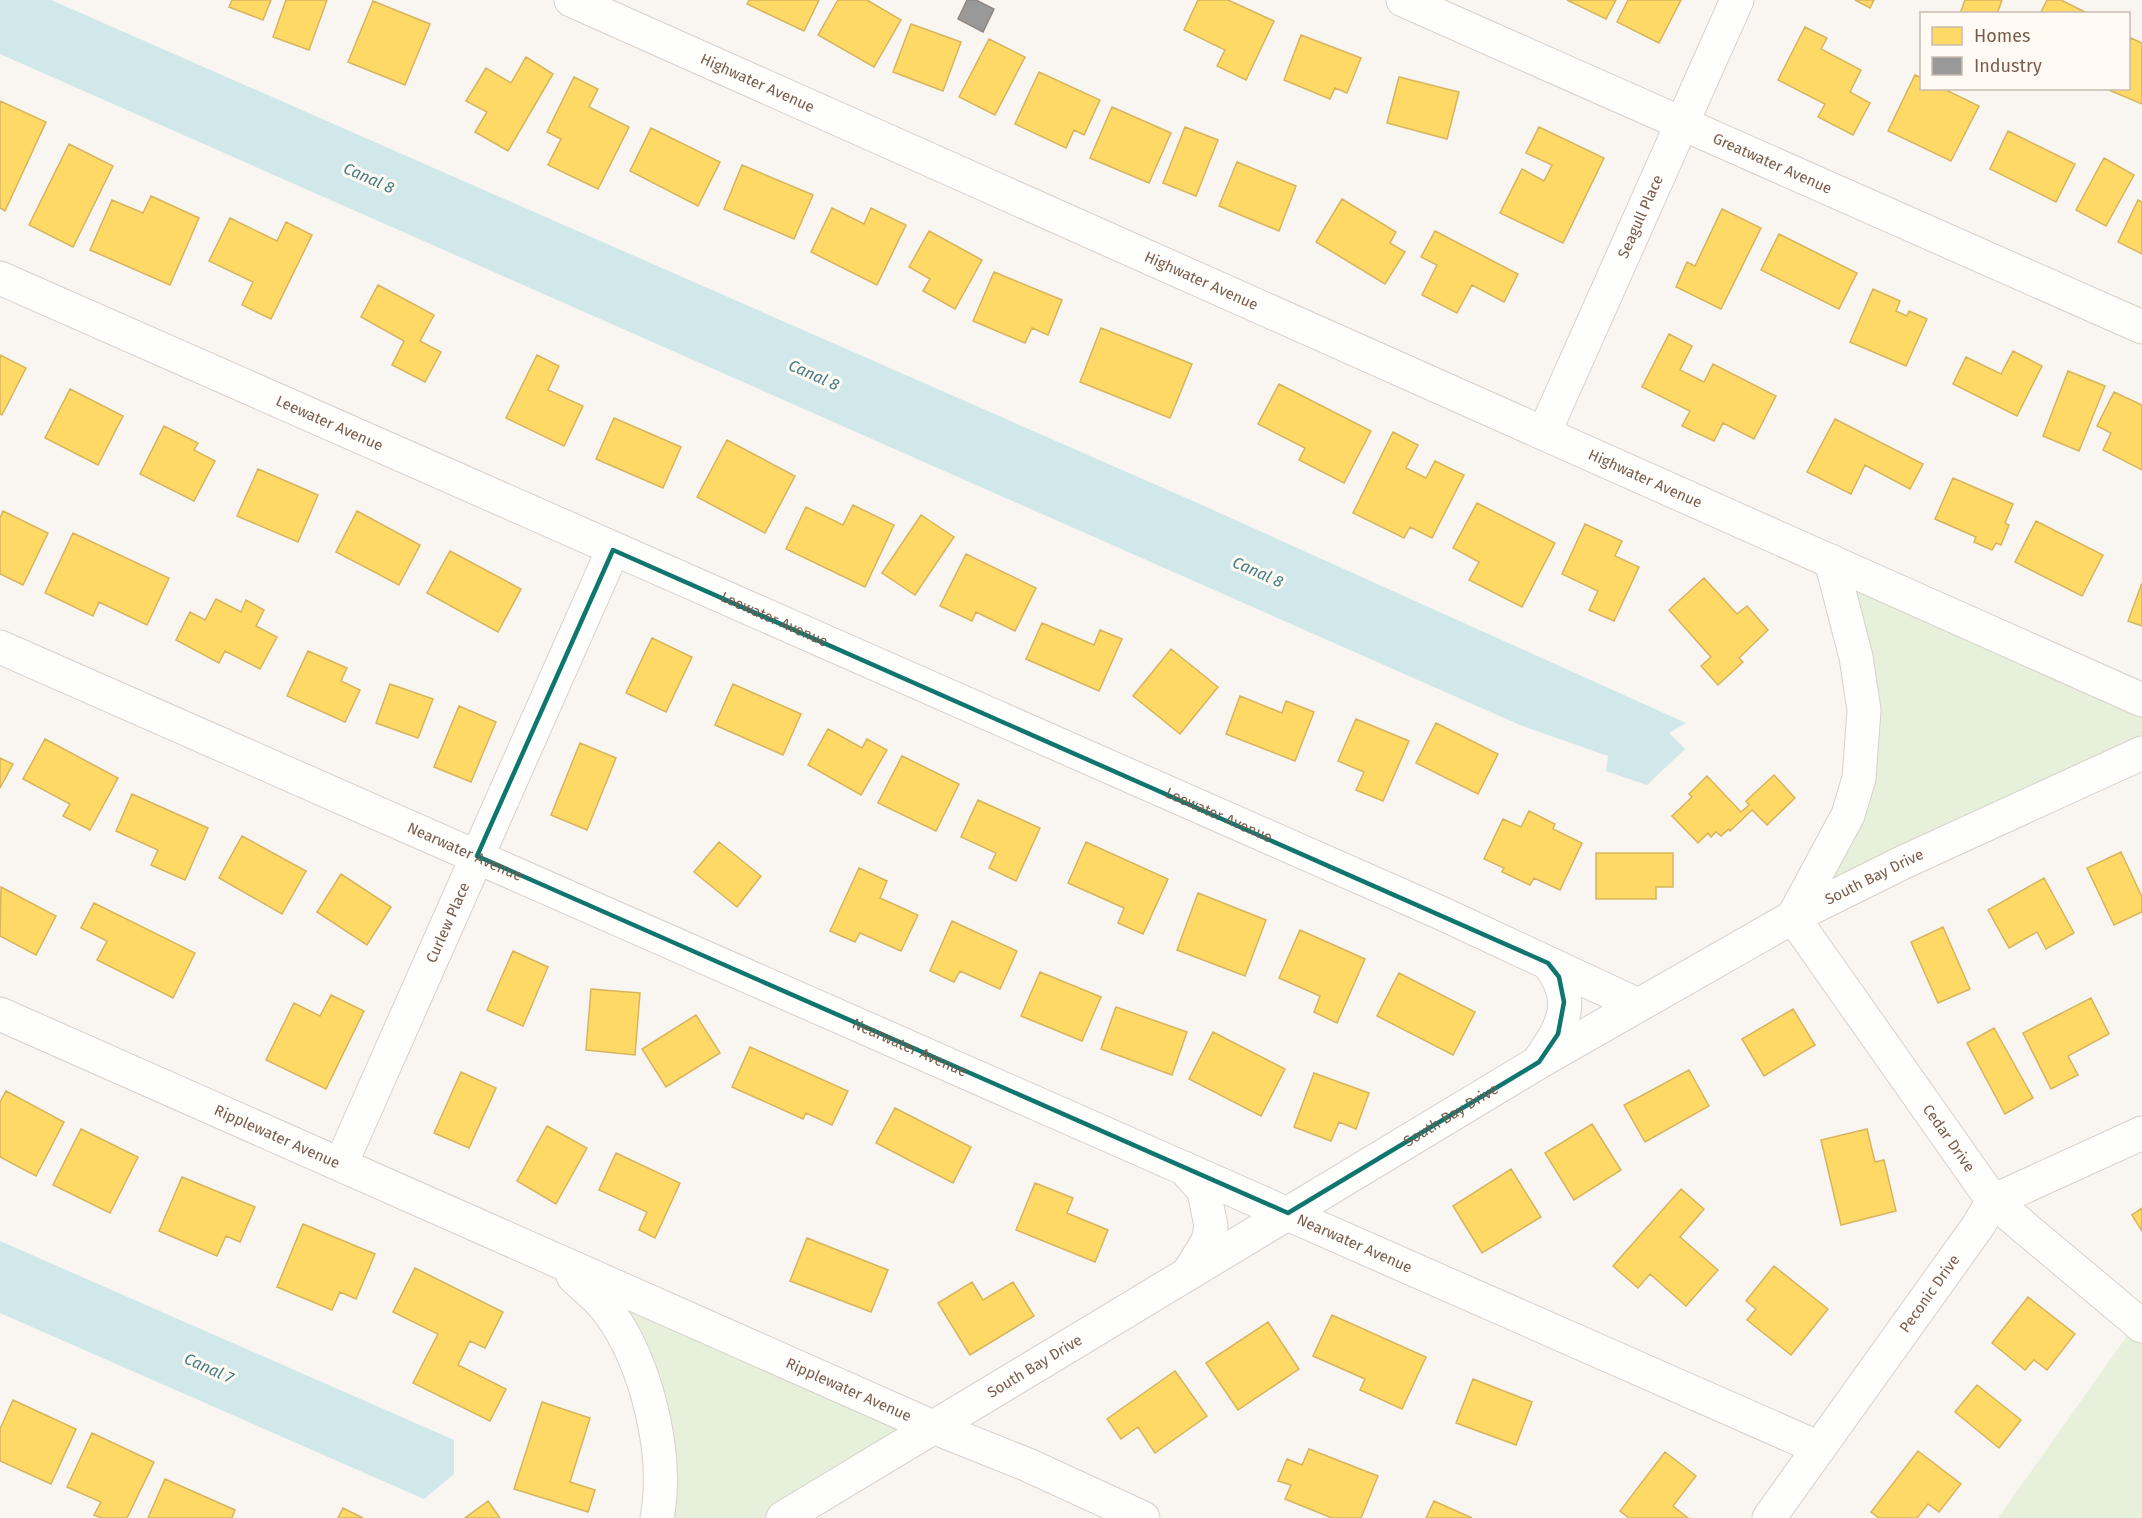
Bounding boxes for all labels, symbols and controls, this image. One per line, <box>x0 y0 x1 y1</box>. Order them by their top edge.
legend <box>1920 12 2130 90</box>
text: Homes <box>1974 25 2030 47</box>
street label: Highwater Avenue <box>698 50 817 116</box>
text: Industry <box>1974 55 2042 77</box>
street label: Greatwater Avenue <box>1710 129 1835 198</box>
water label: Canal 8 <box>341 158 398 198</box>
street label: Seagull Place <box>1614 172 1667 261</box>
street label: Highwater Avenue <box>1142 248 1261 314</box>
water label: Canal 8 <box>786 355 843 395</box>
street label: Leewater Avenue <box>273 392 386 455</box>
street label: Highwater Avenue <box>1585 445 1705 512</box>
water label: Canal 8 <box>1230 552 1287 592</box>
street label: Leewater Avenue <box>718 588 831 651</box>
street label: Leewater Avenue <box>1163 784 1275 847</box>
street label: Nearwater Avenue <box>405 819 525 885</box>
street label: South Bay Drive <box>1822 845 1926 909</box>
street label: Curlew Place <box>422 880 474 966</box>
street label: Nearwater Avenue <box>849 1014 970 1081</box>
street label: South Bay Drive <box>1400 1080 1502 1151</box>
street label: Ripplewater Avenue <box>212 1101 343 1172</box>
street label: Cedar Drive <box>1919 1101 1979 1175</box>
street label: Nearwater Avenue <box>1294 1210 1415 1277</box>
street label: Peconic Drive <box>1896 1251 1964 1336</box>
street label: South Bay Drive <box>984 1331 1085 1402</box>
water label: Canal 7 <box>181 1349 237 1388</box>
street label: Ripplewater Avenue <box>783 1354 914 1425</box>

